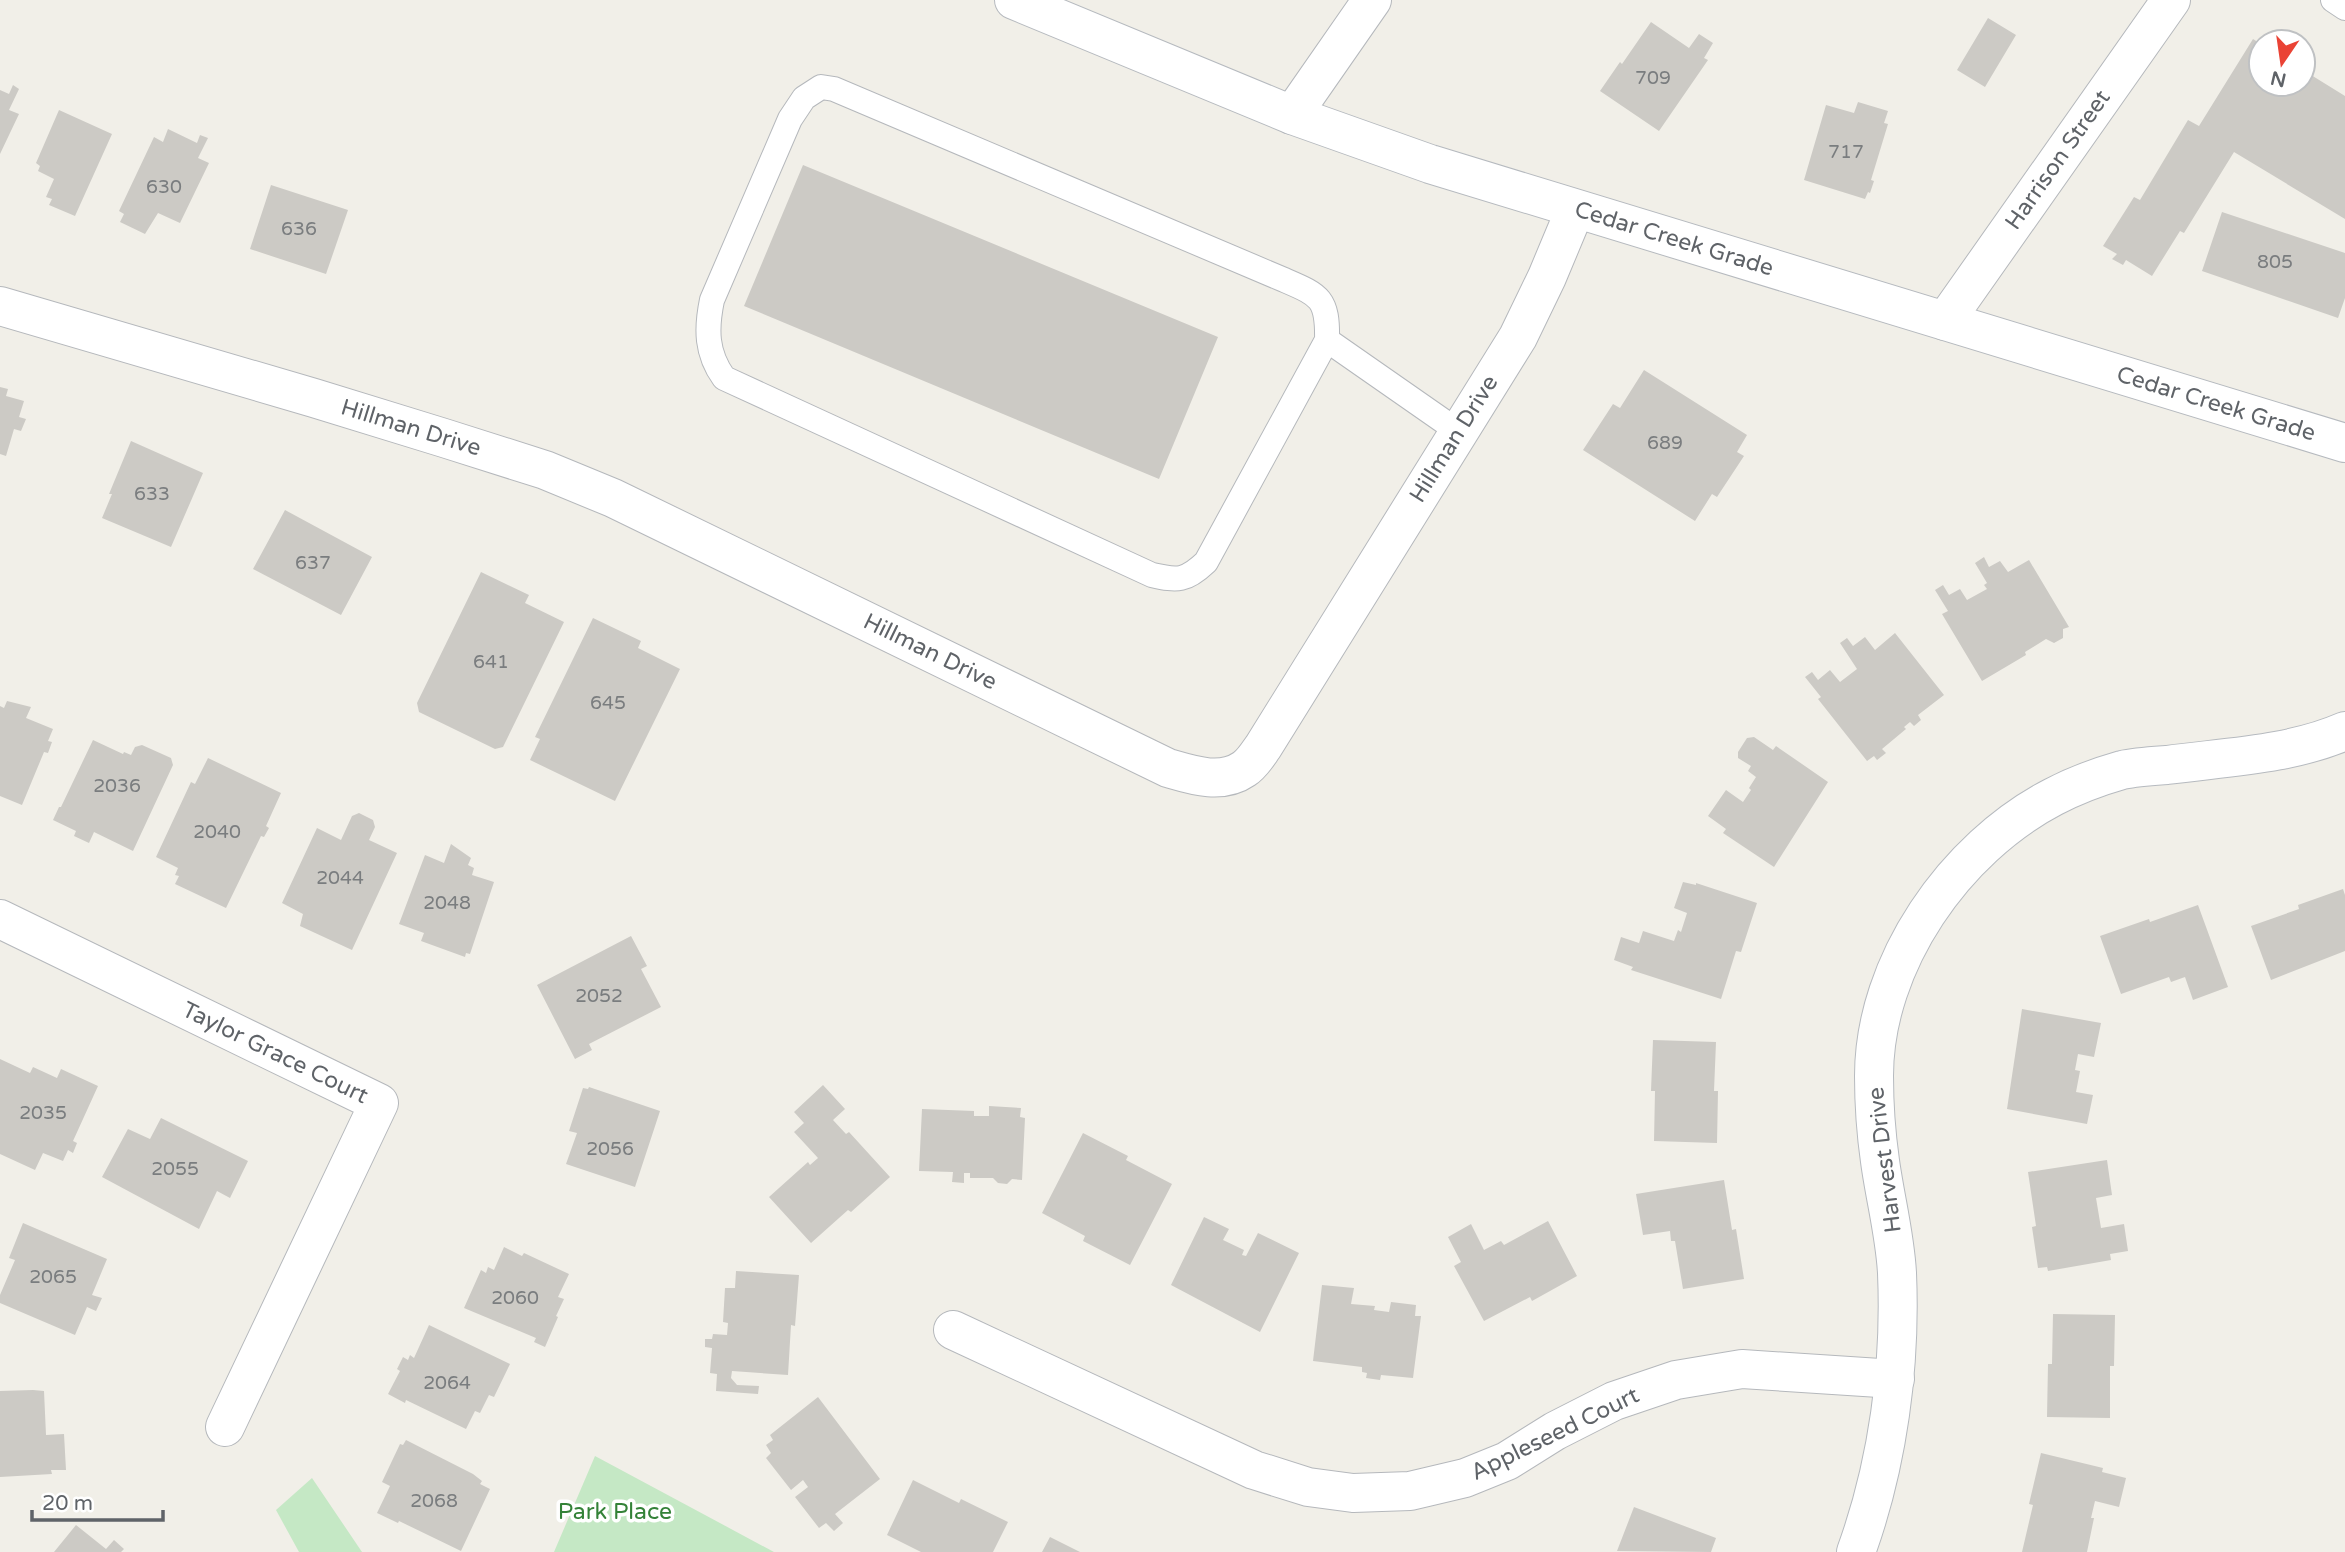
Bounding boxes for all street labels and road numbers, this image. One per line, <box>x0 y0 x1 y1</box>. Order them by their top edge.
street label: Harrison Street <box>1999 84 2117 235</box>
street label: Cedar Creek Grade <box>1571 195 1777 283</box>
street label: Cedar Creek Grade <box>2113 360 2319 448</box>
street label: Hillman Drive <box>1404 370 1504 508</box>
street label: Hillman Drive <box>338 393 484 463</box>
street label: Hillman Drive <box>859 608 1001 696</box>
street label: Taylor Grace Court <box>178 996 373 1110</box>
street label: Harvest Drive <box>1862 1086 1908 1234</box>
street label: Appleseed Court <box>1466 1381 1644 1487</box>

